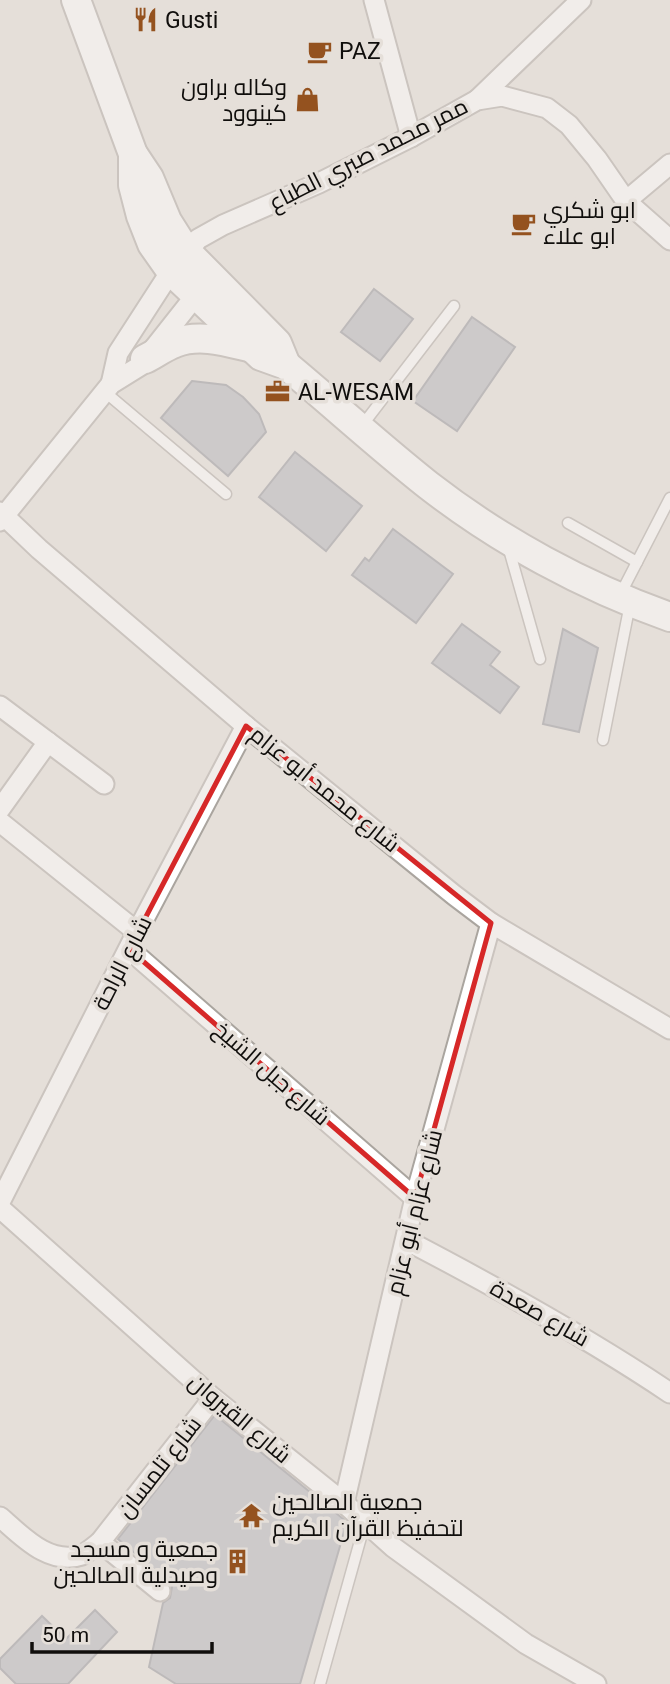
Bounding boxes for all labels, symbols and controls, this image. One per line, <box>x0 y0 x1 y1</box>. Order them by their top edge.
restaurant icon: Gusti <box>131 6 159 34</box>
place label: Gusti <box>165 7 218 34</box>
cafe icon: PAZ <box>305 37 333 65</box>
place label: PAZ <box>339 38 381 65</box>
place label: وكاله براون كينوود <box>181 74 287 127</box>
shop icon: وكاله براون كينوود <box>293 86 321 114</box>
street label: ممر محمد صبري الطباع <box>264 93 474 220</box>
place label: ابو شكري ابو علاء <box>543 197 636 250</box>
cafe icon: ابو شكري ابو علاء <box>509 209 537 237</box>
office icon: AL-WESAM <box>264 378 292 406</box>
place label: AL-WESAM <box>298 379 414 406</box>
street label: شارع محمد أبو عزام <box>243 719 406 860</box>
street label: شارع الراحة <box>87 912 159 1016</box>
street label: شارع جبل الشيخ <box>207 1016 335 1133</box>
street label: شارع عزام أبو عزام <box>379 1126 450 1298</box>
street label: شارع صعدة <box>485 1274 594 1354</box>
street label: شارع القيروان <box>182 1368 296 1470</box>
street label: شارع تلمسان <box>112 1411 209 1524</box>
place label: جمعية الصالحين لتحفيظ القرآن الكريم <box>272 1489 463 1544</box>
temple icon: جمعية الصالحين لتحفيظ القرآن الكريم <box>238 1501 266 1529</box>
place label: جمعية و مسجد وصيدلية الصالحين <box>54 1536 218 1589</box>
building icon: جمعية و مسجد وصيدلية الصالحين <box>224 1548 252 1576</box>
scale bar <box>32 1610 212 1654</box>
text: 50 m <box>42 1623 89 1647</box>

